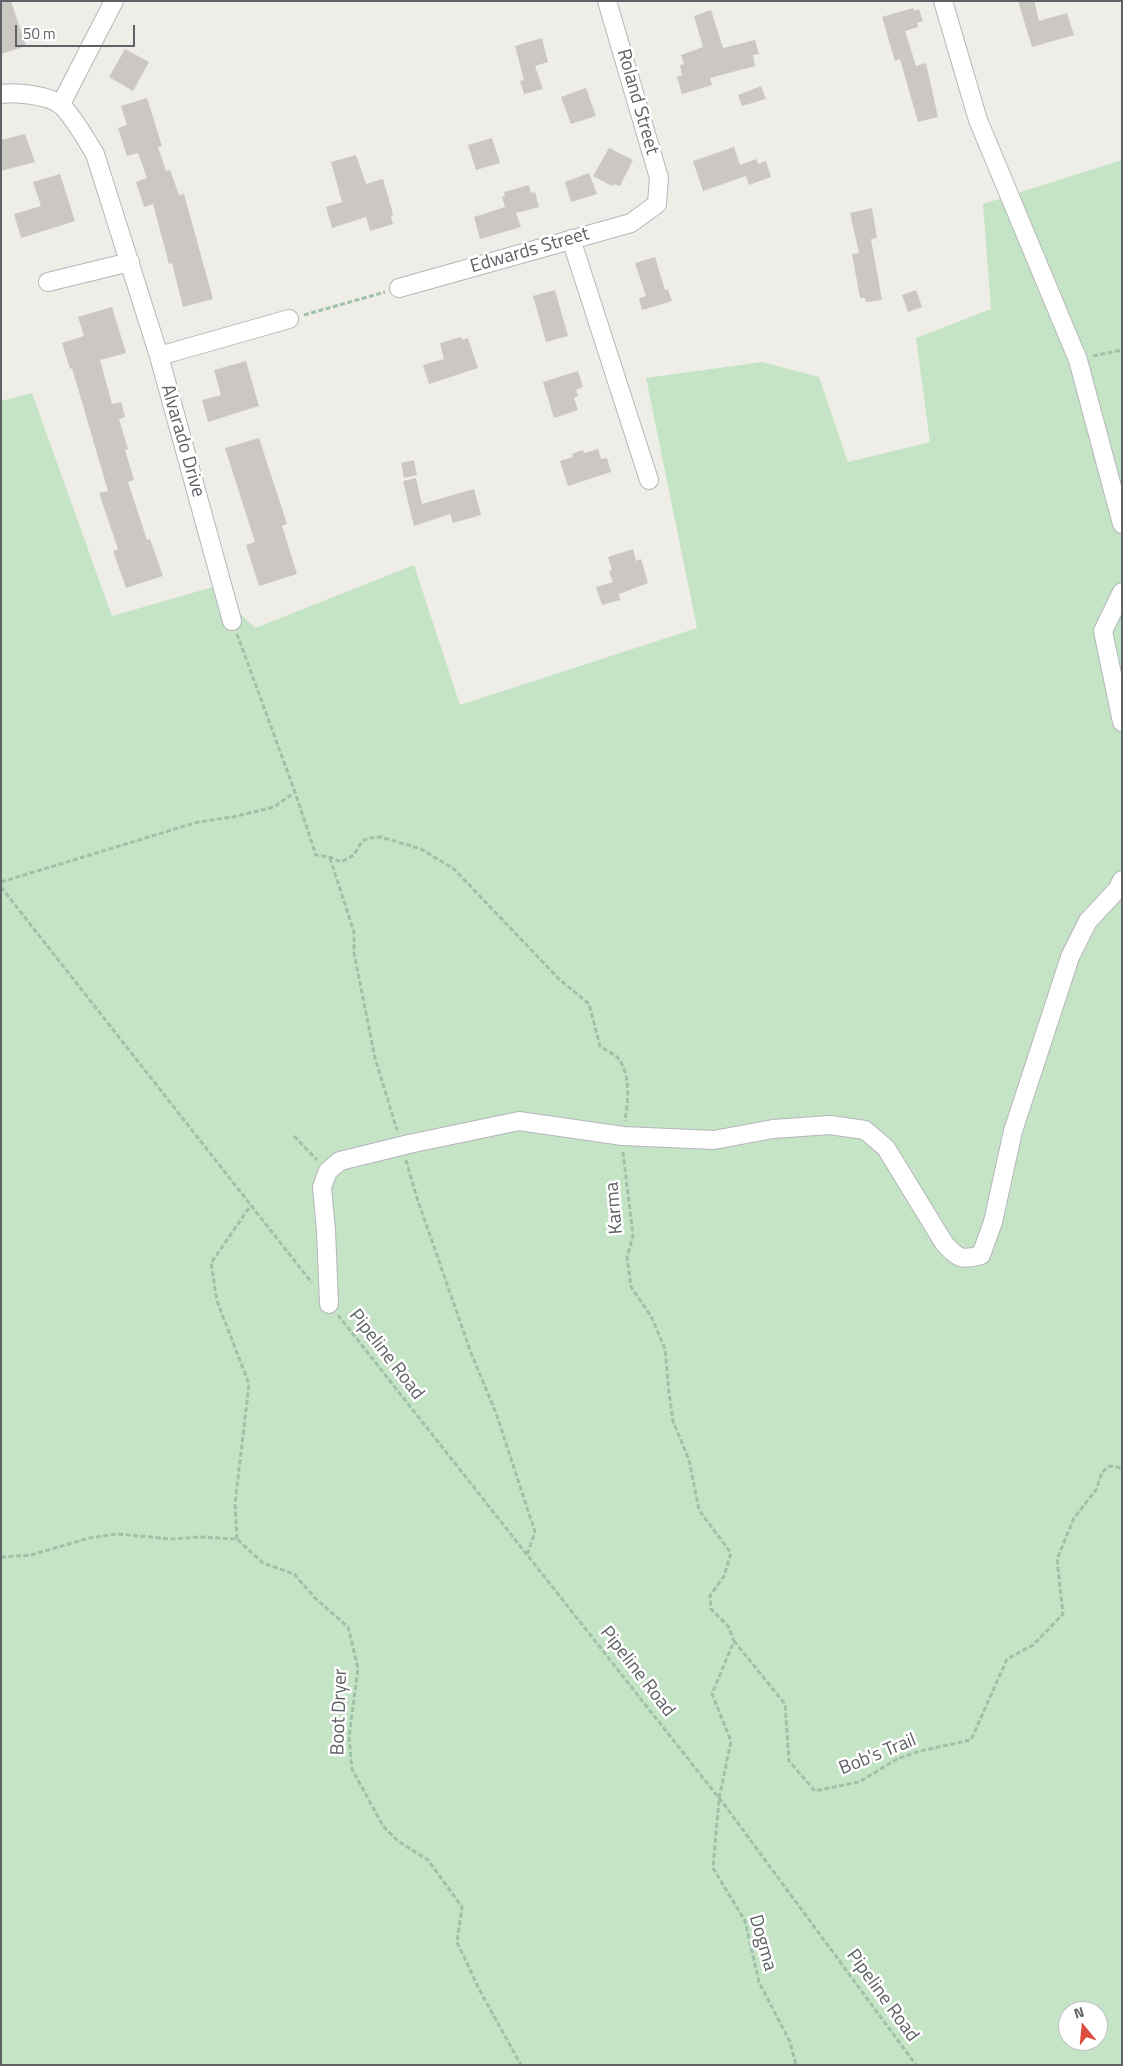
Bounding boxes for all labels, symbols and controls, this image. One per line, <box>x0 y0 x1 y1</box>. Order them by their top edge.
scale bar <box>18 15 138 47</box>
text: 50 m <box>23 22 56 45</box>
street label: Roland Street <box>611 47 663 157</box>
street label: Edwards Street <box>468 223 592 279</box>
street label: Alvarado Drive <box>155 382 209 500</box>
street label: Karma <box>601 1181 629 1235</box>
street label: Pipeline Road <box>344 1305 428 1405</box>
street label: Pipeline Road <box>595 1622 679 1722</box>
street label: Boot Dryer <box>327 1668 353 1756</box>
street label: Bob's Trail <box>836 1729 920 1781</box>
street label: Dogma <box>743 1912 781 1974</box>
street label: Pipeline Road <box>841 1945 923 2047</box>
north arrow <box>1058 2001 1108 2051</box>
text: N <box>1071 2001 1086 2024</box>

